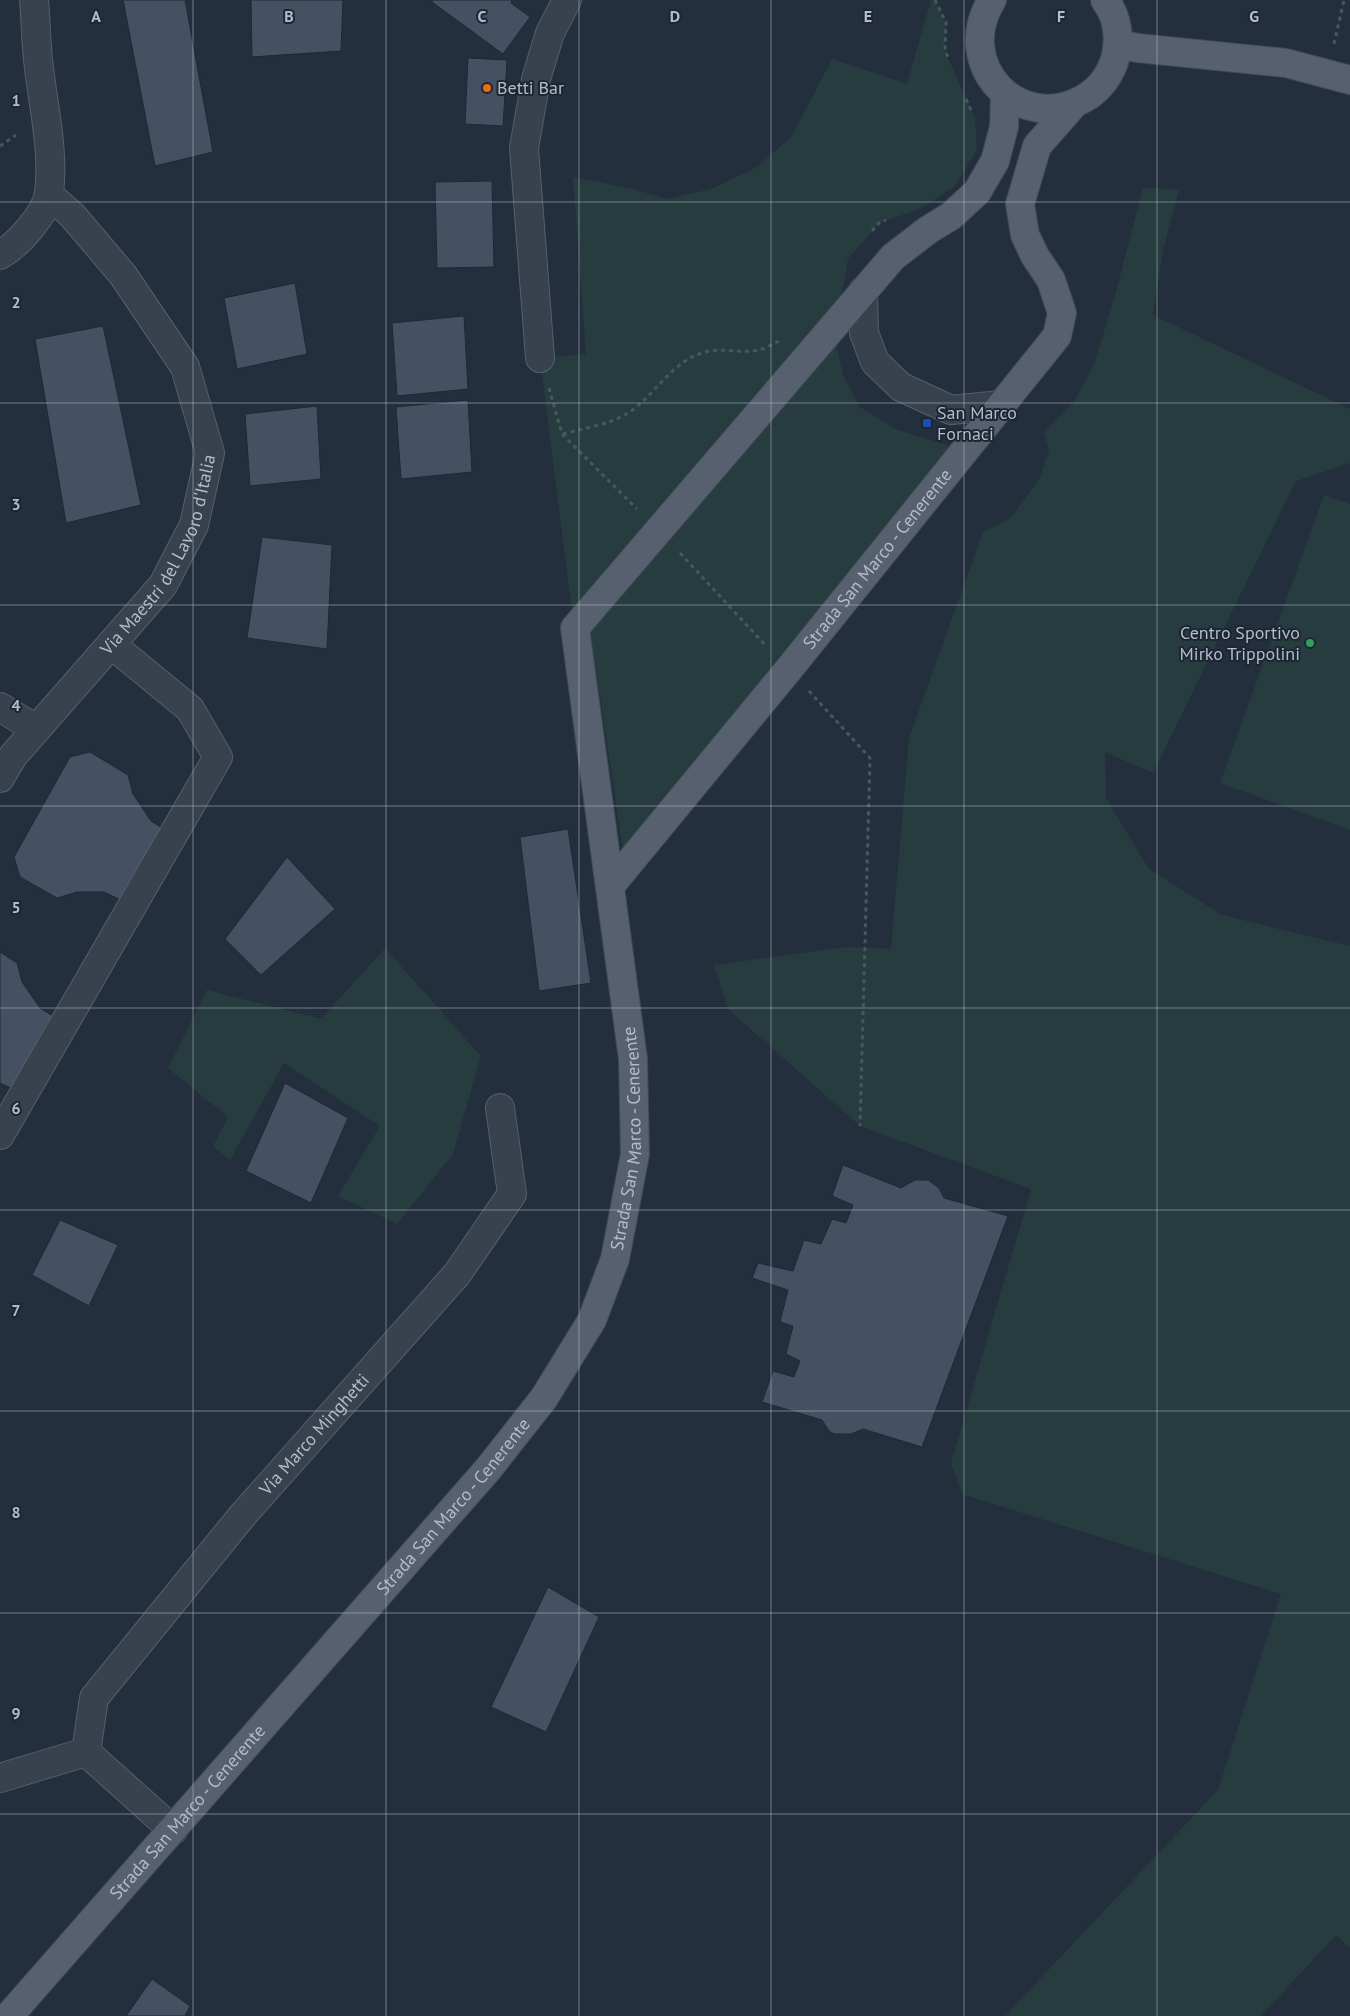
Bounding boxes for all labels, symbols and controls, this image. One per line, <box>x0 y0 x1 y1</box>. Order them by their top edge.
text: A <box>91 6 101 26</box>
text: B <box>284 6 294 26</box>
text: C <box>478 6 487 26</box>
text: D <box>670 6 680 26</box>
text: E <box>864 6 872 26</box>
text: F <box>1057 6 1065 26</box>
text: G <box>1249 6 1259 26</box>
place label: Betti Bar <box>497 76 564 99</box>
marker: Betti Bar <box>481 82 493 94</box>
text: 1 <box>11 90 21 110</box>
text: 2 <box>11 292 21 312</box>
place label: San Marco Fornaci <box>937 401 1017 445</box>
marker: San Marco Fornaci <box>921 417 933 429</box>
street label: Via Maestri del Lavoro d'Italia <box>94 452 220 660</box>
street label: Strada San Marco - Cenerente <box>797 464 957 654</box>
text: 3 <box>11 494 21 514</box>
place label: Centro Sportivo Mirko Trippolini <box>1180 621 1300 665</box>
marker: Centro Sportivo Mirko Trippolini <box>1304 637 1316 649</box>
text: 4 <box>11 695 21 715</box>
text: 5 <box>11 897 21 917</box>
street label: Strada San Marco - Cenerente <box>605 1025 647 1252</box>
text: 6 <box>11 1098 21 1118</box>
text: 7 <box>11 1300 21 1320</box>
street label: Via Marco Minghetti <box>253 1369 374 1501</box>
street label: Strada San Marco - Cenerente <box>371 1413 535 1599</box>
text: 8 <box>11 1502 21 1522</box>
text: 9 <box>11 1703 21 1723</box>
street label: Strada San Marco - Cenerente <box>104 1719 270 1904</box>

